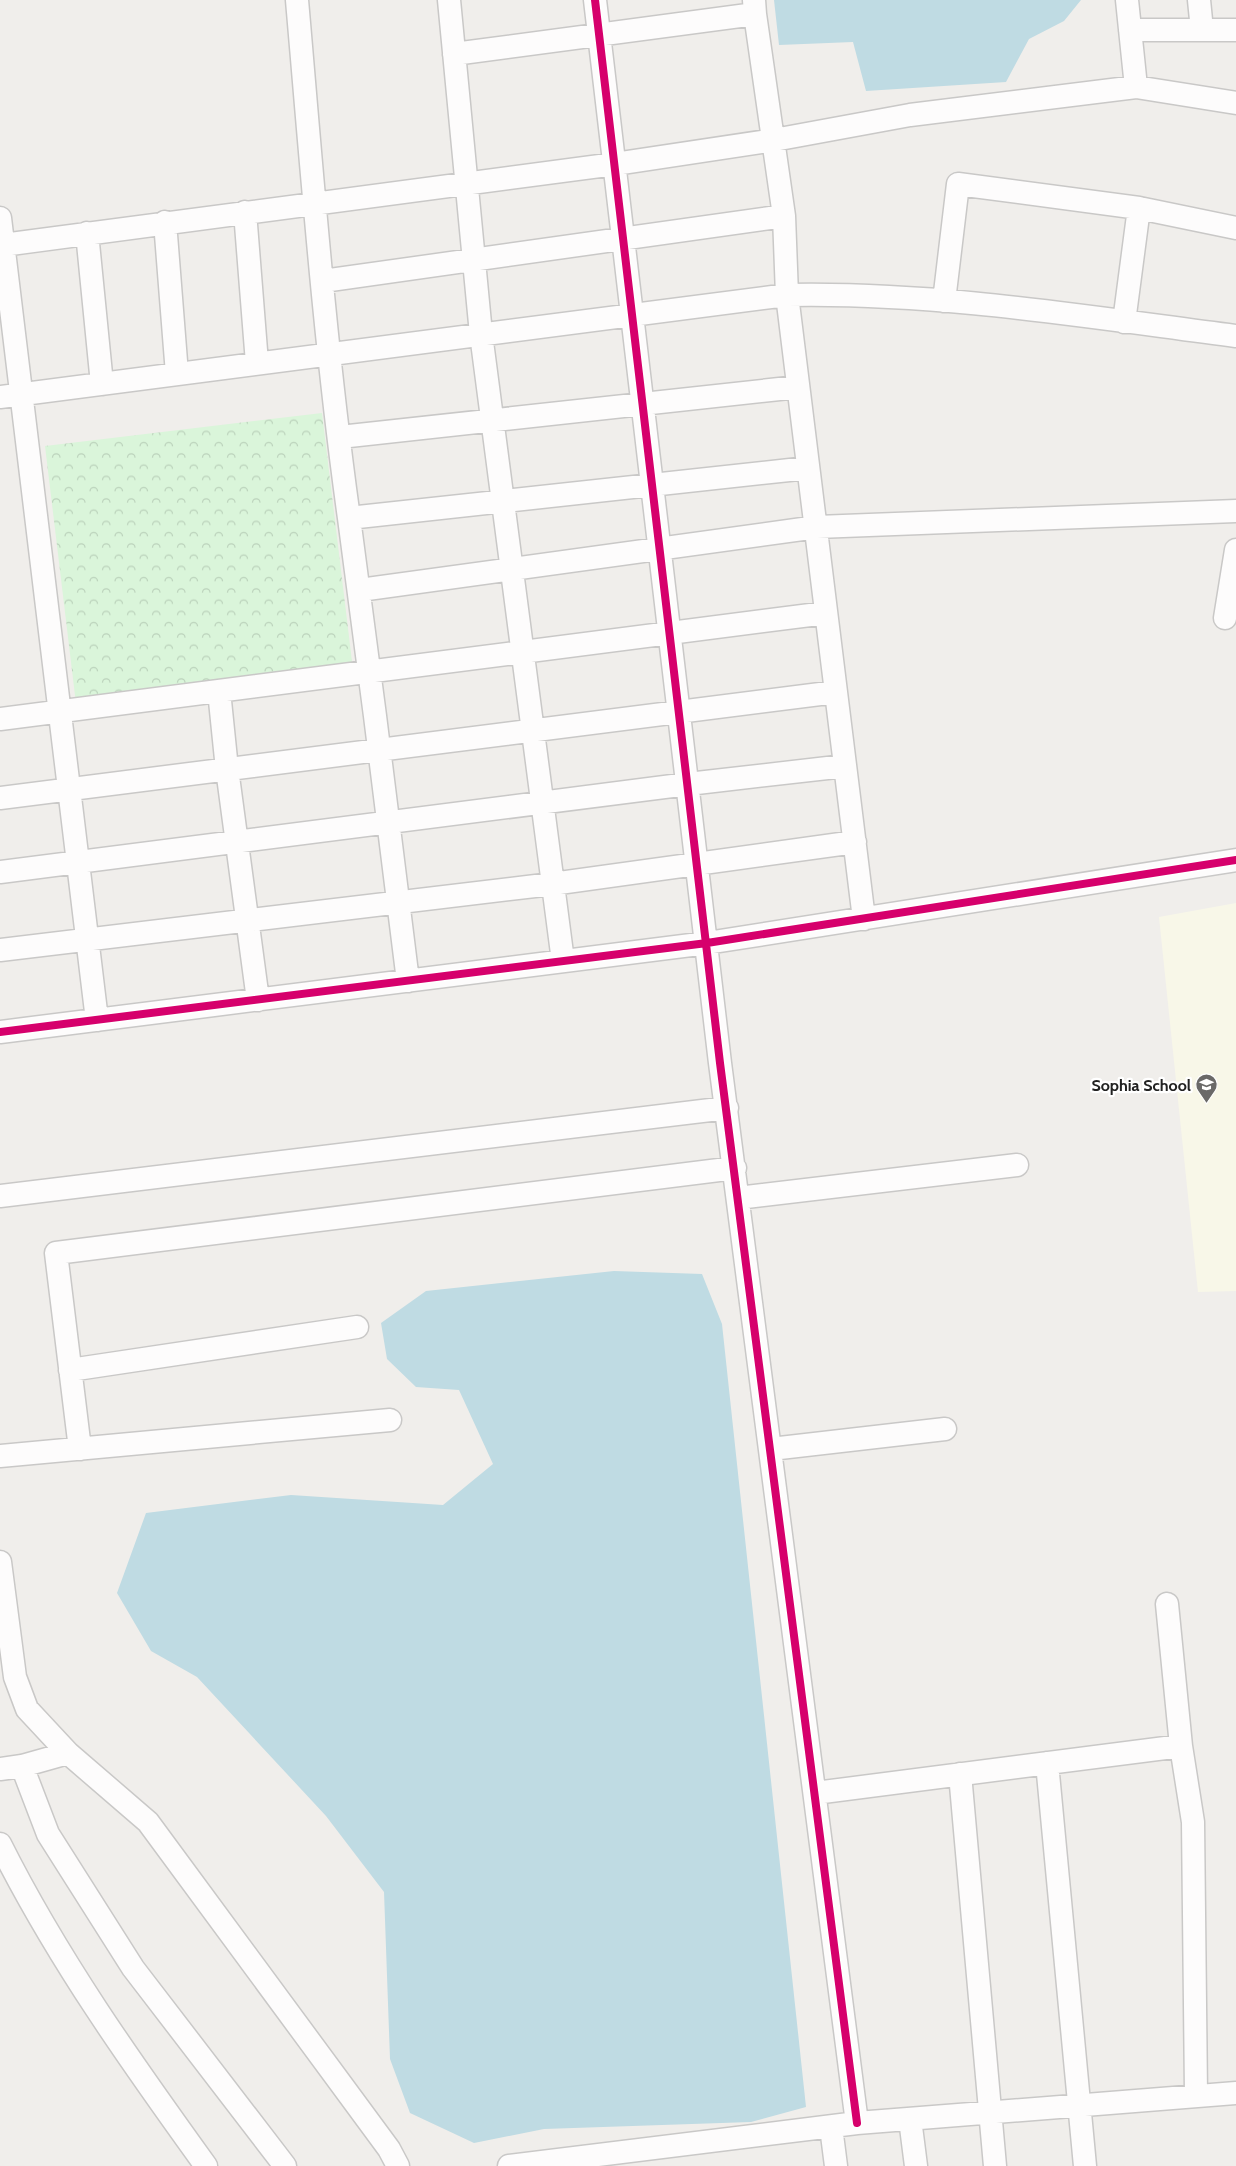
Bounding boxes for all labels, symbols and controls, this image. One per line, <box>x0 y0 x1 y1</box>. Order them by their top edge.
school or university icon: Sophia School <box>1195 1073 1219 1104</box>
place label: Sophia School <box>1091 1076 1191 1095</box>

